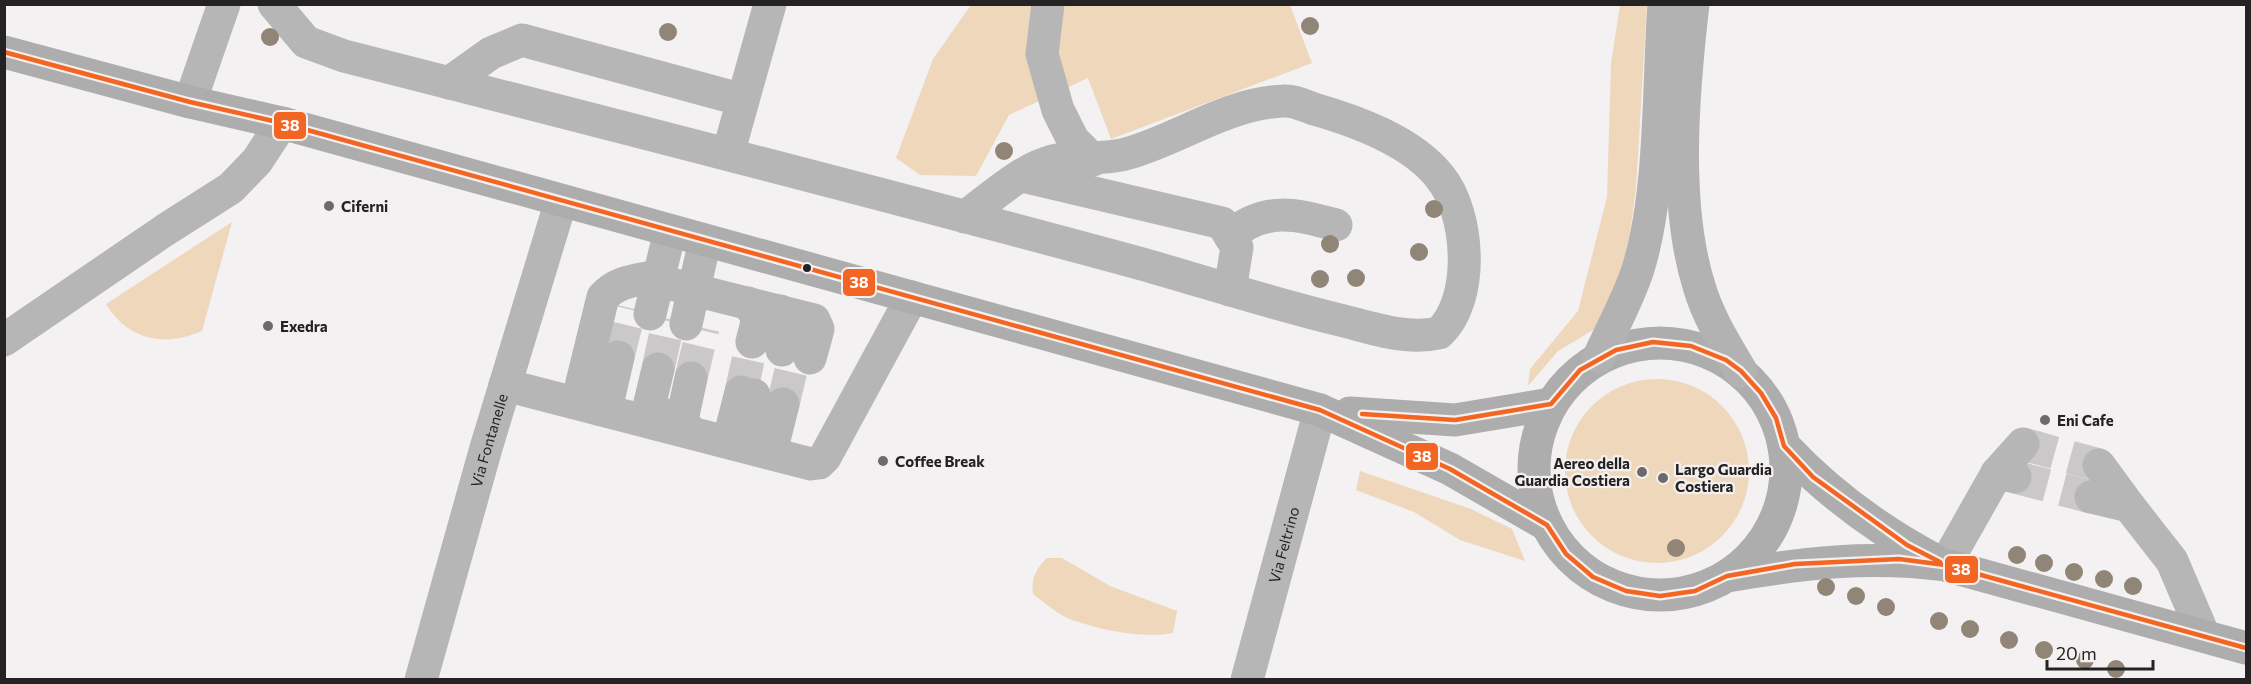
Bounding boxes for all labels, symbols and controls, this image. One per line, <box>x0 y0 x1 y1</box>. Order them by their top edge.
line badge: 38 <box>273 111 307 140</box>
text: 38 <box>280 115 300 134</box>
place label: Ciferni <box>341 197 388 215</box>
marker: Ciferni <box>322 199 336 213</box>
unlabelled marker <box>801 262 813 274</box>
line badge: 38 <box>842 268 876 297</box>
text: 38 <box>849 272 869 291</box>
place label: Exedra <box>280 317 328 335</box>
marker: Exedra <box>261 319 275 333</box>
street label: Via Fontanelle <box>466 391 511 489</box>
place label: Eni Cafe <box>2057 411 2114 429</box>
marker: Eni Cafe <box>2038 413 2052 427</box>
line badge: 38 <box>1405 442 1439 471</box>
text: 38 <box>1412 446 1432 465</box>
place label: Coffee Break <box>895 452 985 470</box>
marker: Coffee Break <box>876 454 890 468</box>
place label: Aereo della Guardia Costiera <box>1515 454 1630 489</box>
place label: Largo Guardia Costiera <box>1675 460 1772 495</box>
marker: Aereo della Guardia Costiera <box>1635 465 1649 479</box>
marker: Largo Guardia Costiera <box>1656 471 1670 485</box>
street label: Via Feltrino <box>1265 505 1302 585</box>
line badge: 38 <box>1944 555 1979 584</box>
text: 38 <box>1951 559 1971 578</box>
scale bar <box>2047 633 2154 671</box>
text: 20 m <box>2056 642 2097 664</box>

